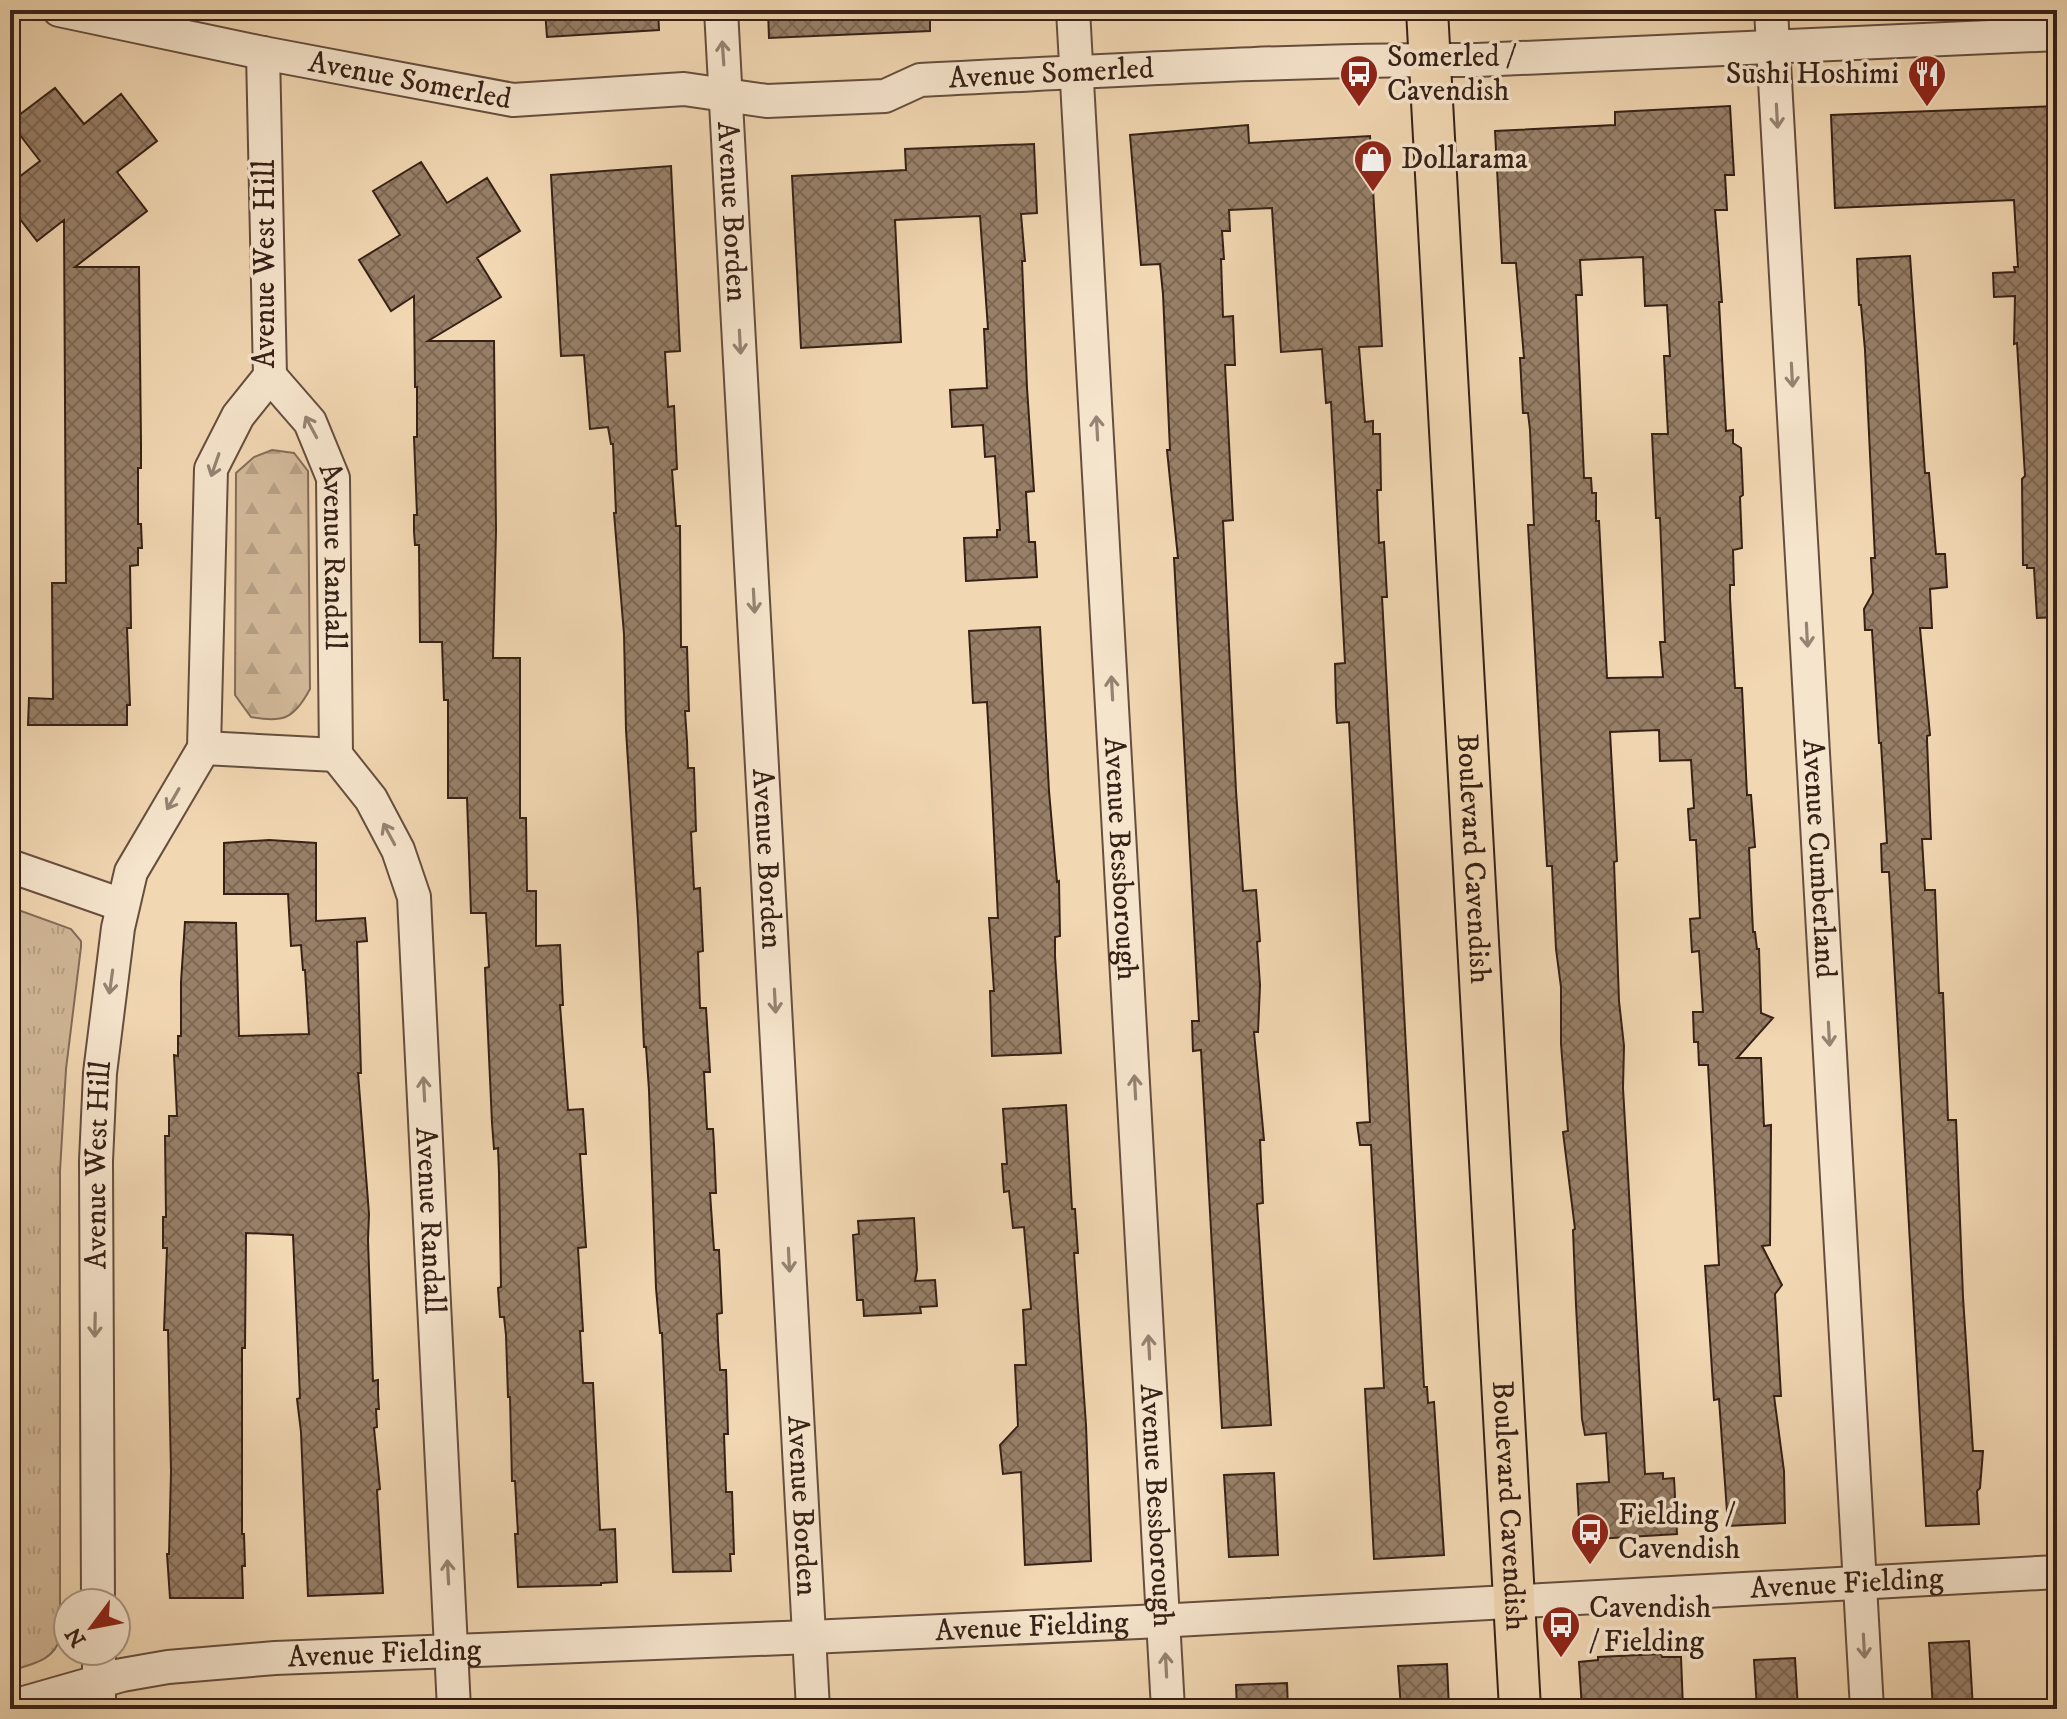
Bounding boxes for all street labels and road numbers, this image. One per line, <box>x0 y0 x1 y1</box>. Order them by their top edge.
street label: Avenue Somerled <box>306 43 514 118</box>
street label: Avenue Somerled <box>948 50 1155 97</box>
street label: Avenue Borden <box>709 121 755 303</box>
street label: Avenue West Hill <box>247 160 284 368</box>
street label: Avenue Randall <box>310 457 353 650</box>
street label: Boulevard Cavendish <box>1448 733 1499 985</box>
street label: Avenue Bessborough <box>1095 736 1146 982</box>
street label: Avenue Cumberland <box>1794 738 1844 979</box>
street label: Avenue Borden <box>744 768 790 950</box>
street label: Avenue West Hill <box>77 1059 120 1269</box>
street label: Avenue Randall <box>407 1126 453 1315</box>
street label: Boulevard Cavendish <box>1484 1380 1534 1632</box>
street label: Avenue Bessborough <box>1131 1383 1182 1629</box>
street label: Avenue Borden <box>779 1415 825 1597</box>
street label: Avenue Fielding <box>1749 1560 1945 1607</box>
street label: Avenue Fielding <box>934 1604 1130 1650</box>
street label: Avenue Fielding <box>287 1631 482 1676</box>

